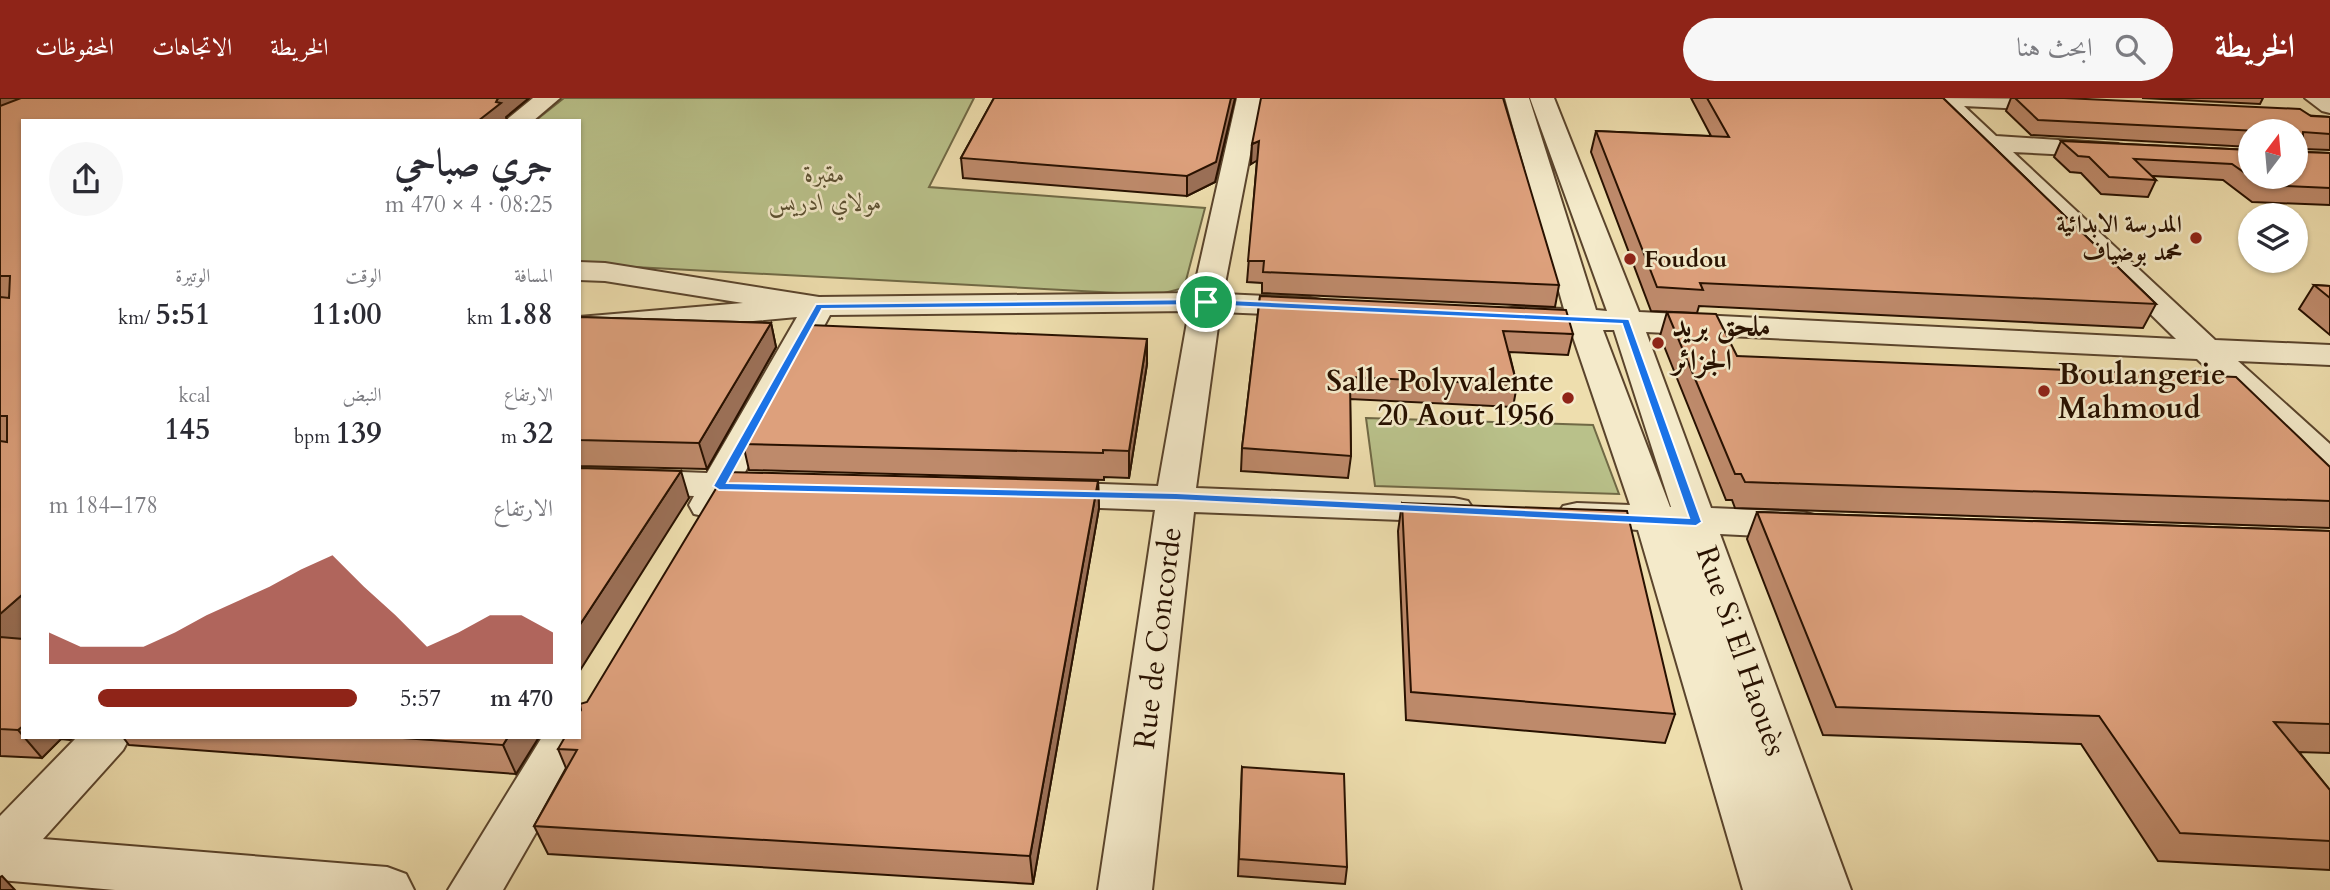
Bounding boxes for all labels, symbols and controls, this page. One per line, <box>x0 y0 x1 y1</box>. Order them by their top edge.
search box <box>1683 18 2173 81</box>
text: الخريطة <box>2215 24 2295 69</box>
text: ابحث هنا <box>2016 30 2093 65</box>
icon: search <box>2111 30 2149 68</box>
text: المحفوظات <box>35 31 114 64</box>
text: الاتجاهات <box>152 31 232 64</box>
text: الخريطة <box>270 31 329 64</box>
north arrow <box>2238 119 2308 189</box>
map controls <box>2238 119 2308 273</box>
text: جري صباحي <box>394 137 553 189</box>
button: share <box>49 142 123 216</box>
park label: مقبرة مولاي ادريس <box>768 158 882 221</box>
text: 08:25 · 4 × 470 m <box>385 189 553 220</box>
button: layers <box>2238 203 2308 273</box>
place label: المدرسة الابدائية محمد بوضياف <box>2056 208 2182 269</box>
marker: المدرسة الابدائية محمد بوضياف <box>2188 230 2204 246</box>
place label: Foudou <box>1644 243 1727 276</box>
marker: Foudou <box>1622 251 1638 267</box>
text: الوتيرة <box>175 263 210 289</box>
text: الوقت <box>345 263 382 289</box>
text: المسافة <box>514 263 553 289</box>
pin <box>1176 272 1236 332</box>
icon: arrive <box>1187 283 1225 321</box>
text: 5:51 <box>156 294 210 335</box>
text: 11:00 <box>312 294 382 335</box>
text: 1.88 <box>498 294 553 335</box>
text: /km <box>118 305 156 331</box>
text: km <box>467 305 498 331</box>
place label: ملحق بريد الجزائر <box>1669 306 1771 381</box>
marker: ملحق بريد الجزائر <box>1650 335 1666 351</box>
place label: Boulangerie Mahmoud <box>2058 354 2226 429</box>
place label: Salle Polyvalente 20 Aout 1956 <box>1326 361 1554 436</box>
text: النبض <box>343 382 382 408</box>
text: الارتفاع <box>504 382 553 408</box>
text: kcal <box>178 383 210 409</box>
marker: Boulangerie Mahmoud <box>2036 383 2052 399</box>
marker: Salle Polyvalente 20 Aout 1956 <box>1560 390 1576 406</box>
text: 145 <box>164 409 210 450</box>
text: 139 <box>336 413 382 454</box>
text: 32 <box>522 413 553 454</box>
text: bpm <box>294 424 336 450</box>
text: m <box>501 424 522 450</box>
text: 178–184 m <box>49 490 158 521</box>
text: الارتفاع <box>493 493 553 524</box>
street label: Rue de Concorde <box>1124 525 1192 751</box>
street label: Rue Si El Haouès <box>1686 541 1796 761</box>
text: 5:57 <box>400 683 441 714</box>
text: 470 m <box>490 683 553 714</box>

